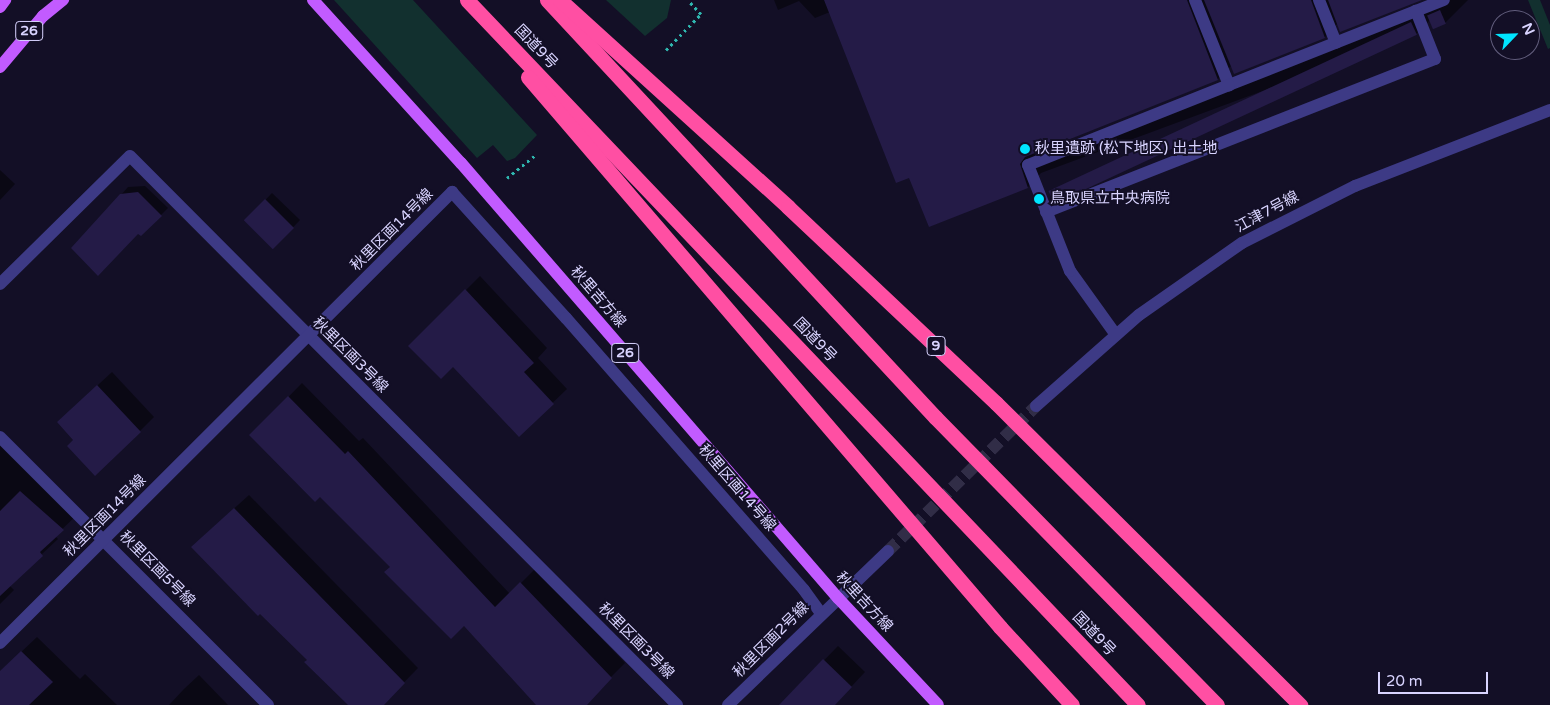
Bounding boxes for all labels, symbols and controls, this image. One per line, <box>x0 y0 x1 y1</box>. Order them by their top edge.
north arrow <box>1490 10 1540 60</box>
road number: 26 <box>14 20 44 42</box>
street label: 国道9号 <box>511 21 561 73</box>
text: N <box>1518 21 1538 38</box>
place label: 秋里遺跡 (松下地区) 出土地 <box>1035 140 1217 158</box>
marker: 秋里遺跡 (松下地区) 出土地 <box>1019 143 1031 155</box>
street label: 秋里区画14号線 <box>347 185 437 275</box>
street label: 江津7号線 <box>1232 188 1302 236</box>
place label: 鳥取県立中央病院 <box>1050 190 1170 208</box>
marker: 鳥取県立中央病院 <box>1032 192 1046 206</box>
street label: 秋里吉方線 <box>567 263 629 331</box>
street label: 秋里区画3号線 <box>308 313 392 397</box>
street label: 国道9号 <box>790 314 840 366</box>
road number: 9 <box>926 334 946 358</box>
road number: 26 <box>610 342 640 364</box>
street label: 秋里区画14号線 <box>695 441 779 535</box>
street label: 秋里区画14号線 <box>60 471 150 561</box>
street label: 秋里区画5号線 <box>115 527 199 611</box>
street label: 秋里吉方線 <box>832 568 896 636</box>
street label: 秋里区画2号線 <box>729 598 813 682</box>
street label: 秋里区画3号線 <box>594 599 678 683</box>
street label: 国道9号 <box>1069 608 1119 660</box>
scale bar <box>1380 662 1490 694</box>
text: 20 m <box>1386 672 1423 690</box>

